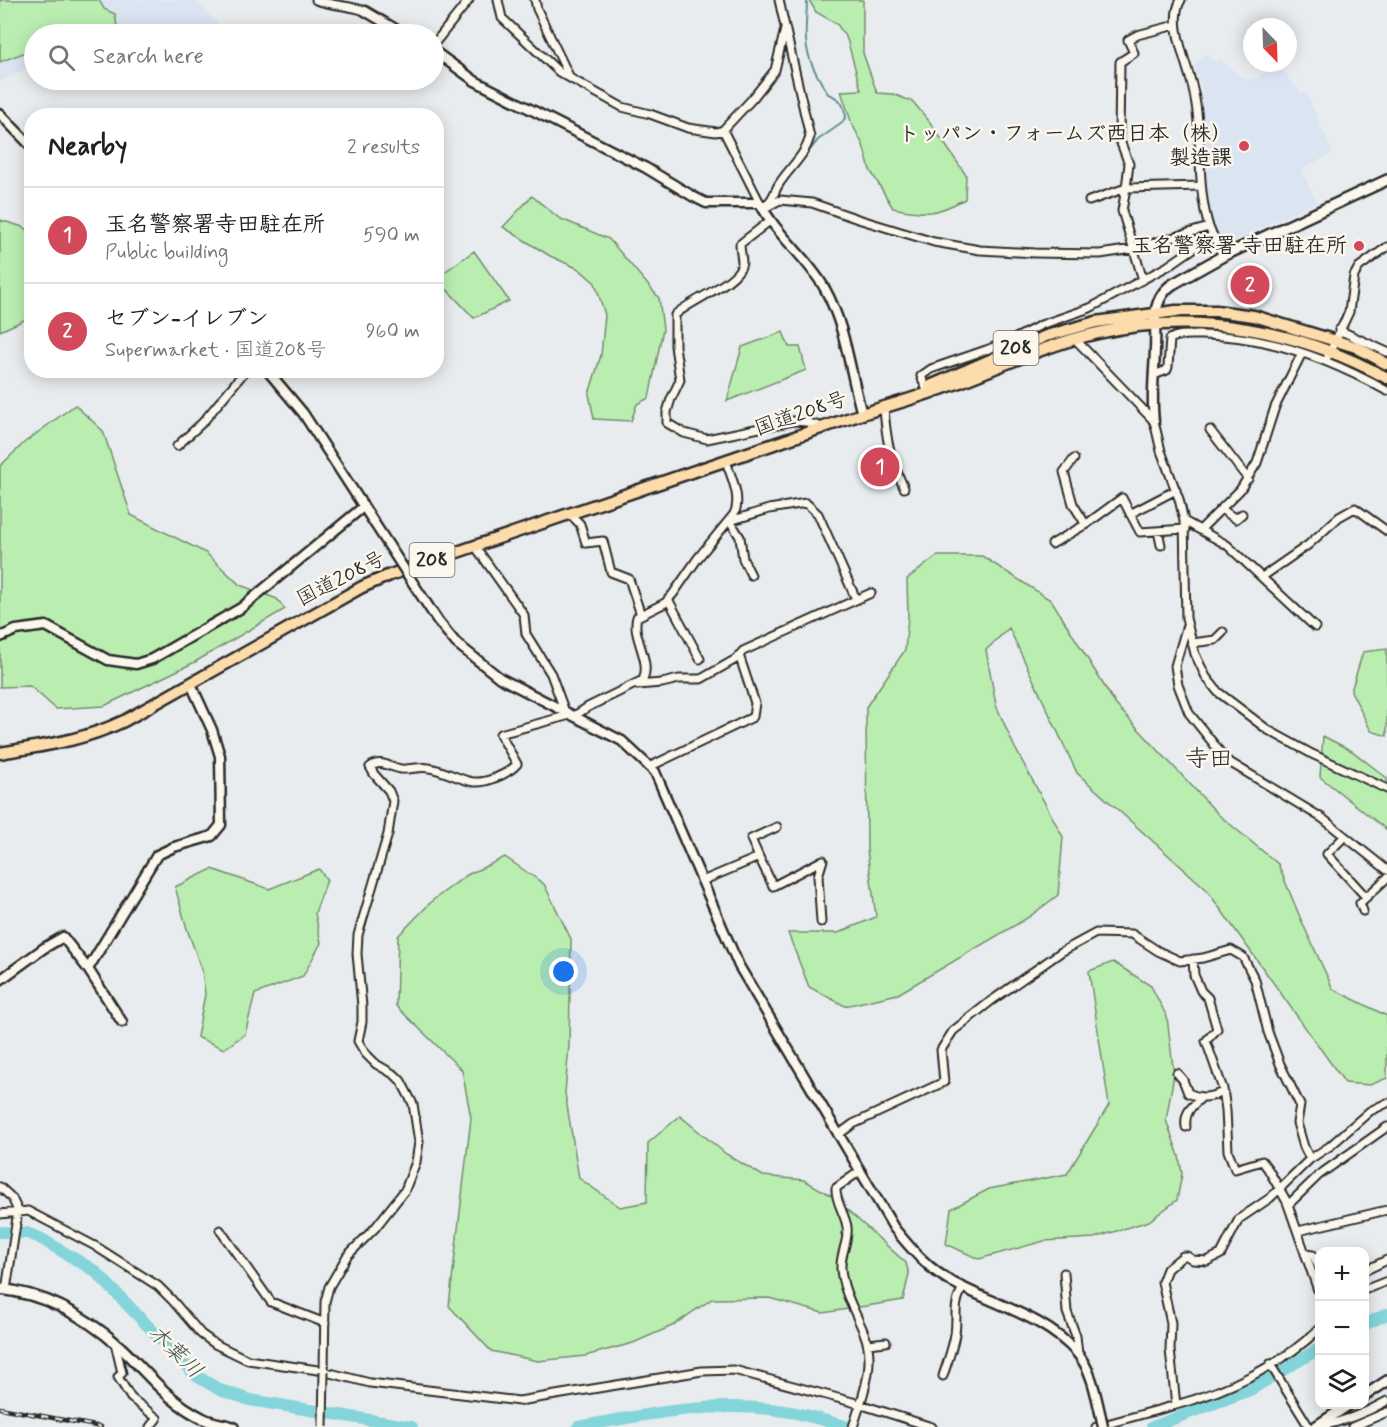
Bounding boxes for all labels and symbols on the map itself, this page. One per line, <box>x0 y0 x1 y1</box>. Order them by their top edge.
north arrow <box>1243 18 1297 72</box>
place label: トッパン・フォームズ西日本（株） 製造課 <box>899 120 1232 172</box>
marker: トッパン・フォームズ西日本（株） 製造課 <box>1237 139 1251 153</box>
place label: 玉名警察署 寺田駐在所 <box>1131 232 1347 260</box>
marker: 玉名警察署 寺田駐在所 <box>1352 239 1366 253</box>
pin: 2 <box>1230 262 1270 308</box>
road number: 208 <box>994 331 1038 365</box>
street label: 国道208号 <box>751 385 851 443</box>
pin: 1 <box>860 444 900 490</box>
road number: 208 <box>410 543 454 577</box>
street label: 国道208号 <box>292 545 390 613</box>
district label: 寺田 <box>1185 744 1233 775</box>
your location <box>549 957 578 986</box>
water label: 木葉川 <box>142 1319 208 1385</box>

